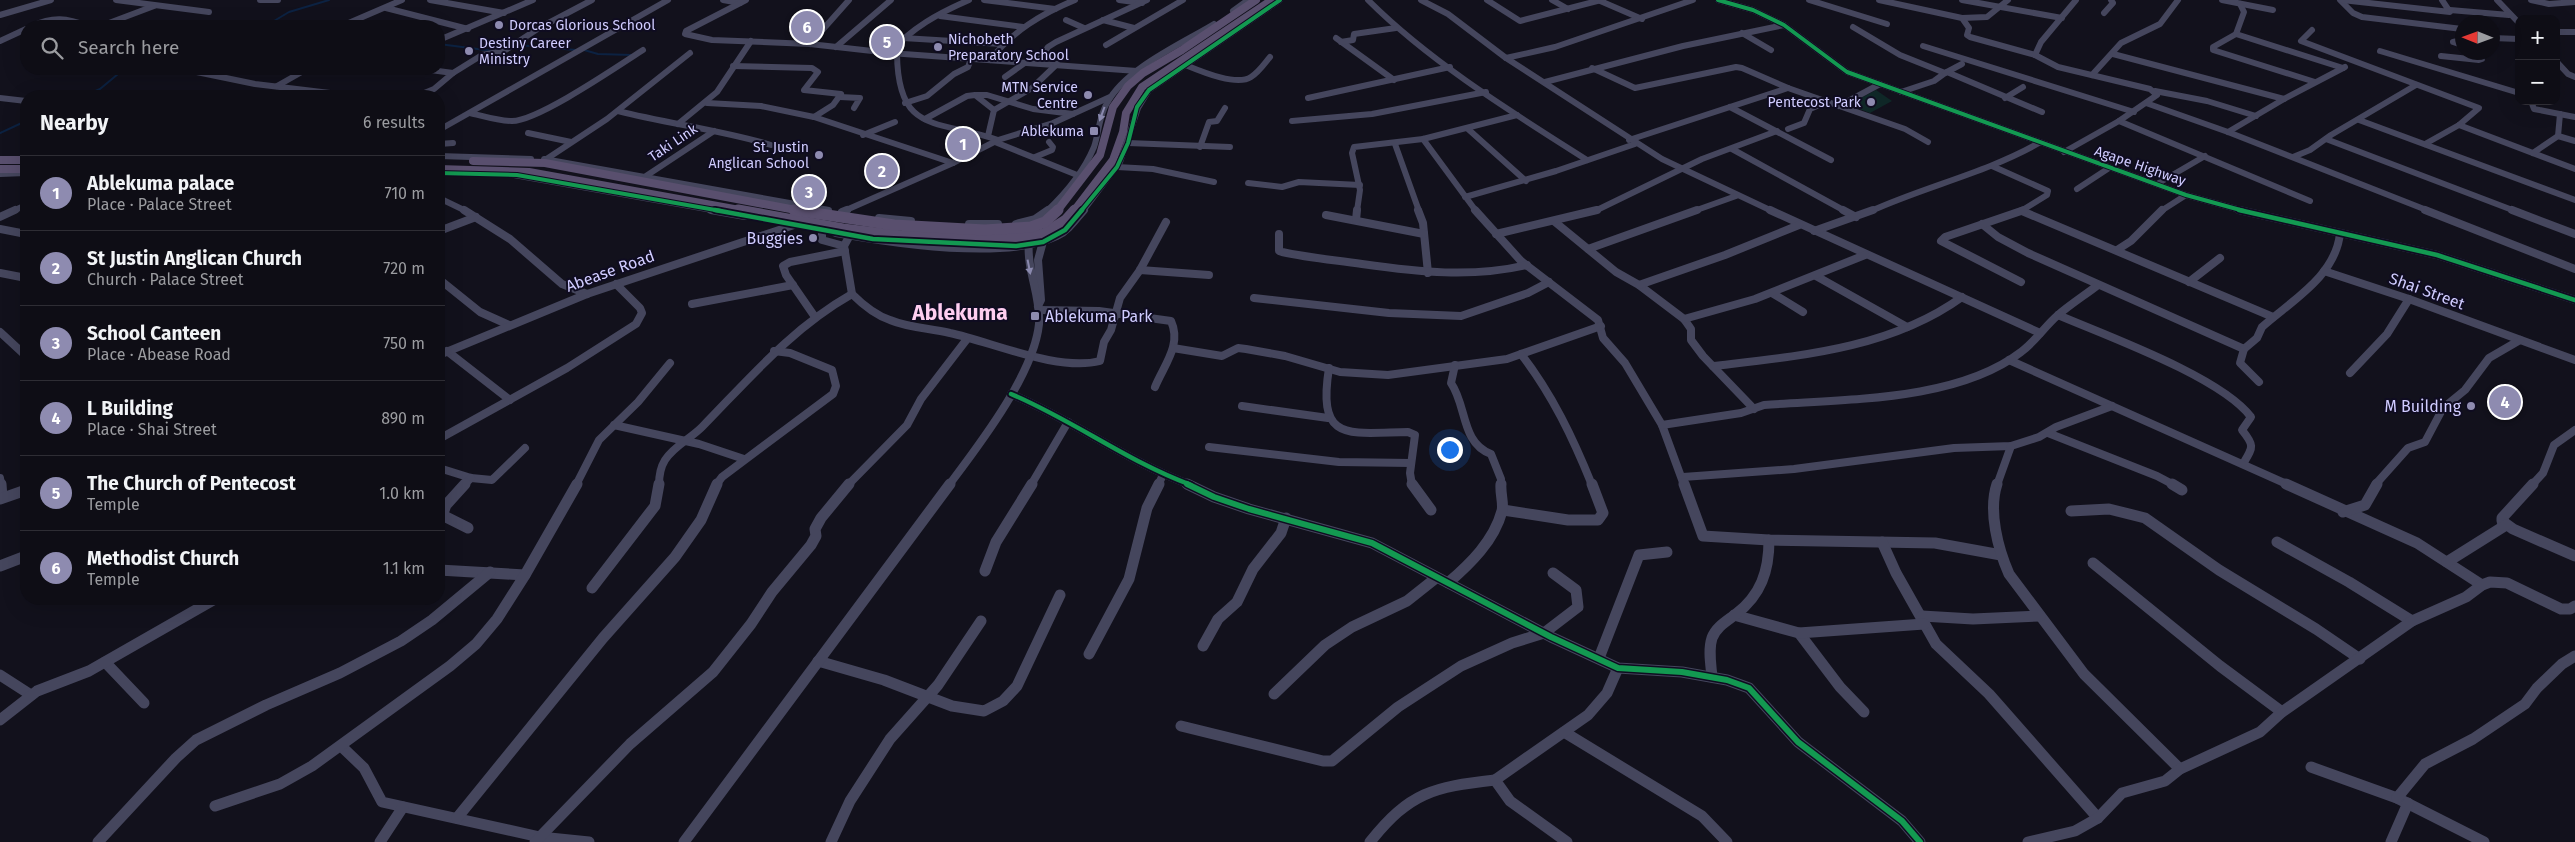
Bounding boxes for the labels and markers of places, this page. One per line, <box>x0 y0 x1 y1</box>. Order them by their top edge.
pin: 6 <box>791 8 823 46</box>
place label: Dorcas Glorious School <box>509 17 655 34</box>
marker: Dorcas Glorious School <box>493 19 505 31</box>
pin: 5 <box>871 23 903 61</box>
place label: Nichobeth Preparatory School <box>948 31 1069 64</box>
place label: Destiny Career Ministry <box>479 35 571 68</box>
marker: Nichobeth Preparatory School <box>932 41 944 53</box>
marker: Destiny Career Ministry <box>463 45 475 57</box>
place label: MTN Service Centre <box>1001 79 1078 112</box>
marker: MTN Service Centre <box>1082 89 1094 101</box>
place label: Pentecost Park <box>1768 94 1862 111</box>
marker: Pentecost Park <box>1865 96 1877 108</box>
place label: Ablekuma <box>1021 123 1084 140</box>
pin: 1 <box>947 125 979 163</box>
marker: Ablekuma <box>1088 125 1100 137</box>
place label: St. Justin Anglican School <box>708 139 809 172</box>
marker: St. Justin Anglican School <box>813 149 825 161</box>
pin: 2 <box>866 152 898 190</box>
pin: 3 <box>793 173 825 211</box>
place label: Buggies <box>747 229 803 248</box>
marker: Buggies <box>807 232 819 244</box>
place label: Ablekuma Park <box>1045 307 1153 326</box>
marker: Ablekuma Park <box>1029 310 1041 322</box>
pin: 4 <box>2489 383 2521 421</box>
place label: M Building <box>2384 397 2462 416</box>
marker: M Building <box>2465 400 2477 412</box>

